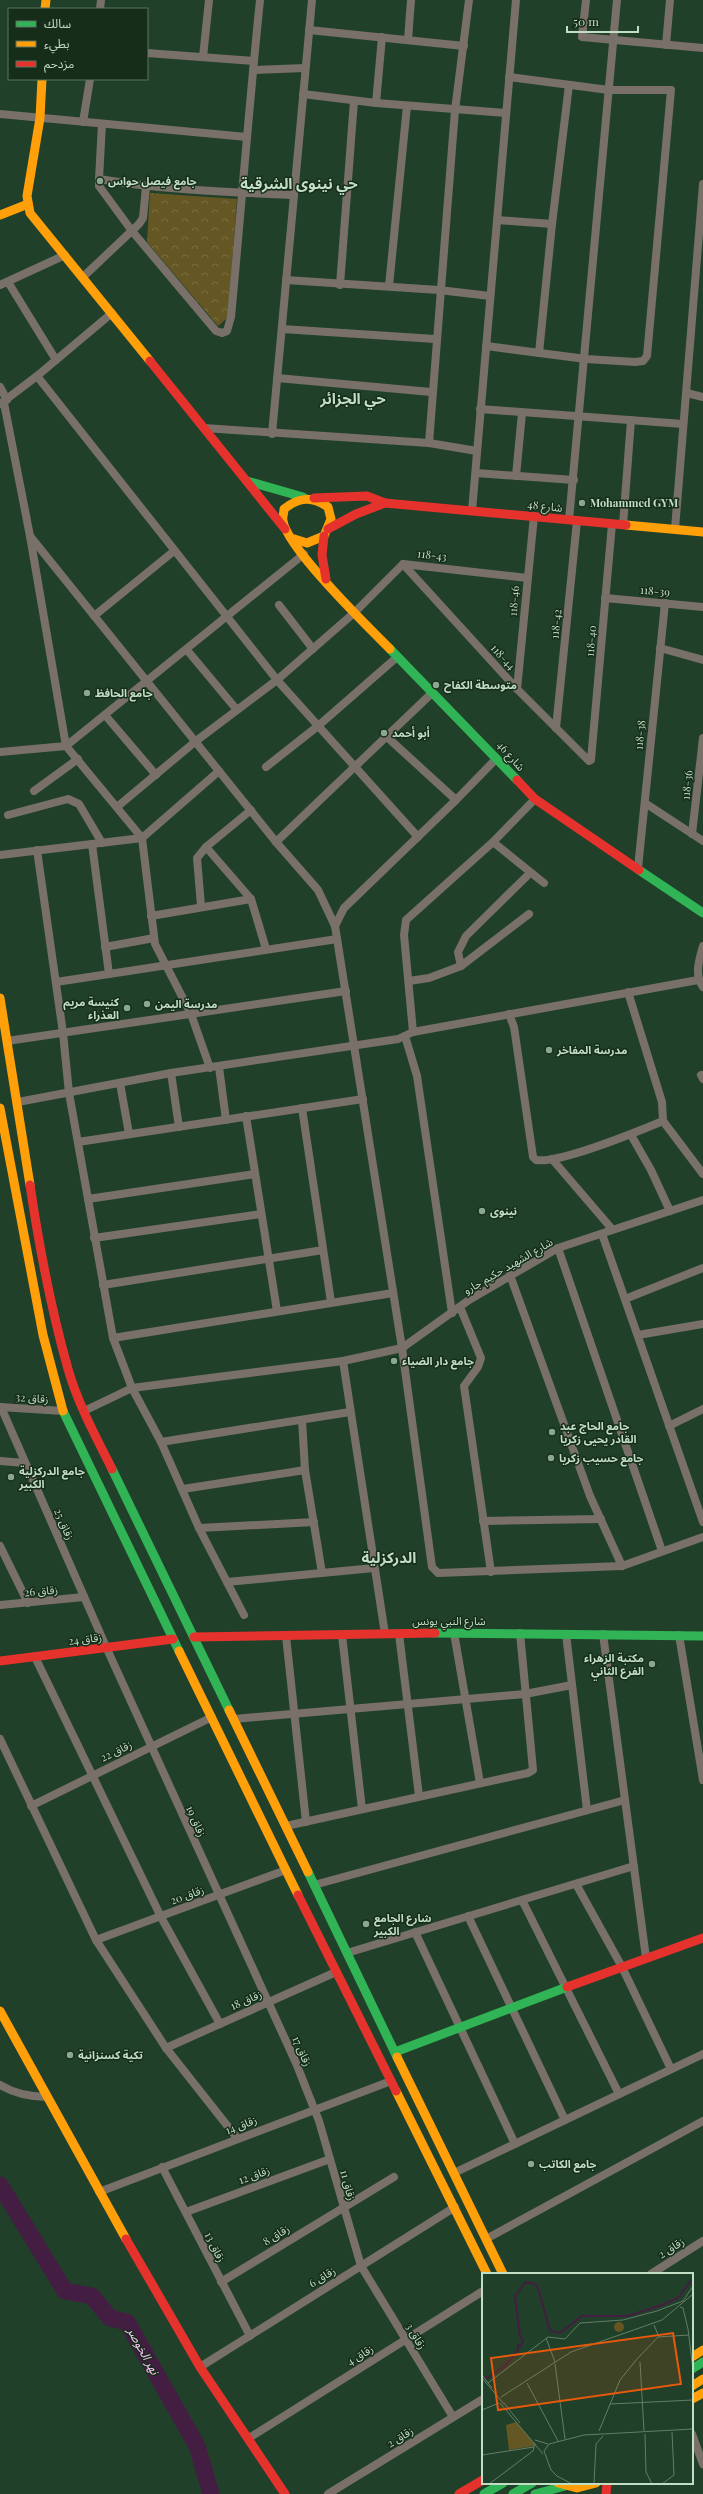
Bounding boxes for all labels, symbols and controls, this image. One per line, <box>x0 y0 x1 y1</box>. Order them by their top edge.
legend <box>8 8 148 80</box>
scale bar <box>567 8 638 34</box>
text: 50 m <box>573 13 599 29</box>
text: سالك <box>44 15 71 31</box>
text: بطيء <box>44 35 70 54</box>
text: مزدحم <box>44 55 74 73</box>
place label: جامع فيصل حواس <box>108 173 197 190</box>
district label: حي نينوى الشرقية <box>240 173 358 195</box>
marker: جامع فيصل حواس <box>95 176 105 186</box>
district label: حي الجزائر <box>319 388 386 410</box>
place label: Mohammed GYM <box>590 495 678 510</box>
street label: شارع 48 <box>527 496 564 516</box>
marker: Mohammed GYM <box>577 498 587 508</box>
street label: 118-43 <box>416 545 448 564</box>
street label: 118-39 <box>639 582 671 599</box>
street label: 118-46 <box>505 585 522 617</box>
street label: 118-42 <box>546 608 565 640</box>
street label: 118-40 <box>582 624 599 657</box>
street label: 118-44 <box>488 640 519 673</box>
place label: متوسطة الكفاح <box>444 677 517 693</box>
marker: متوسطة الكفاح <box>431 680 441 690</box>
place label: جامع الحافظ <box>95 685 153 702</box>
marker: جامع الحافظ <box>82 688 92 698</box>
street label: 118-38 <box>630 719 649 751</box>
place label: أبو أحمد <box>392 725 430 740</box>
marker: أبو أحمد <box>379 728 389 738</box>
street label: شارع 46 <box>493 738 529 775</box>
street label: 118-36 <box>677 769 696 801</box>
place label: كنيسة مريم العذراء <box>63 994 120 1022</box>
place label: مدرسة اليمن <box>155 996 217 1011</box>
marker: مدرسة اليمن <box>142 999 152 1009</box>
marker: كنيسة مريم العذراء <box>122 1003 132 1013</box>
place label: مدرسة المفاخر <box>556 1042 627 1057</box>
marker: مدرسة المفاخر <box>544 1045 554 1055</box>
place label: نينوى <box>490 1203 517 1218</box>
marker: نينوى <box>477 1206 487 1216</box>
street label: شارع الشهيد حكيم جارو <box>460 1234 557 1299</box>
place label: جامع دار الضياء <box>402 1353 474 1370</box>
marker: جامع دار الضياء <box>389 1356 399 1366</box>
street label: زقاق 32 <box>15 1389 49 1406</box>
place label: جامع الحاج عبد القادر يحيى زكريا <box>560 1418 636 1446</box>
marker: جامع الحاج عبد القادر يحيى زكريا <box>547 1427 557 1437</box>
place label: جامع حسيب زكريا <box>559 1450 644 1467</box>
marker: جامع حسيب زكريا <box>546 1453 556 1463</box>
place label: جامع الدركزلية الكبير <box>18 1463 85 1491</box>
marker: جامع الدركزلية الكبير <box>6 1472 16 1482</box>
street label: زقاق 25 <box>51 1506 78 1542</box>
district label: الدركزلية <box>362 1547 416 1567</box>
street label: زقاق 26 <box>23 1582 59 1599</box>
street label: شارع النبي يونس <box>412 1613 486 1631</box>
street label: زقاق 24 <box>67 1629 103 1648</box>
place label: مكتبة الزهراء الفرع الثاني <box>584 1650 644 1681</box>
marker: مكتبة الزهراء الفرع الثاني <box>647 1659 657 1669</box>
street label: زقاق 22 <box>97 1736 134 1765</box>
street label: زقاق 19 <box>183 1803 210 1839</box>
street label: زقاق 20 <box>168 1882 206 1908</box>
place label: شارع الجامع الكبير <box>373 1910 431 1938</box>
marker: شارع الجامع الكبير <box>361 1919 371 1929</box>
street label: زقاق 18 <box>228 1986 264 2013</box>
street label: زقاق 17 <box>289 2033 316 2068</box>
place label: تكية كسنزانية <box>78 2047 143 2062</box>
marker: تكية كسنزانية <box>65 2050 75 2060</box>
street label: زقاق 14 <box>223 2112 259 2137</box>
place label: جامع الكاتب <box>539 2156 597 2173</box>
marker: جامع الكاتب <box>526 2159 536 2169</box>
street label: زقاق 12 <box>236 2162 272 2187</box>
street label: زقاق 11 <box>337 2168 360 2202</box>
street label: زقاق 8 <box>260 2221 292 2249</box>
street label: زقاق 13 <box>202 2229 229 2264</box>
street label: زقاق 2 <box>655 2234 687 2262</box>
street label: زقاق 6 <box>306 2263 338 2291</box>
inset map <box>482 2273 693 2484</box>
street label: زقاق 3 <box>403 2320 430 2352</box>
water label: نهر الخوصر <box>124 2323 164 2378</box>
street label: زقاق 4 <box>344 2341 376 2368</box>
street label: زقاق 2 <box>384 2423 416 2450</box>

